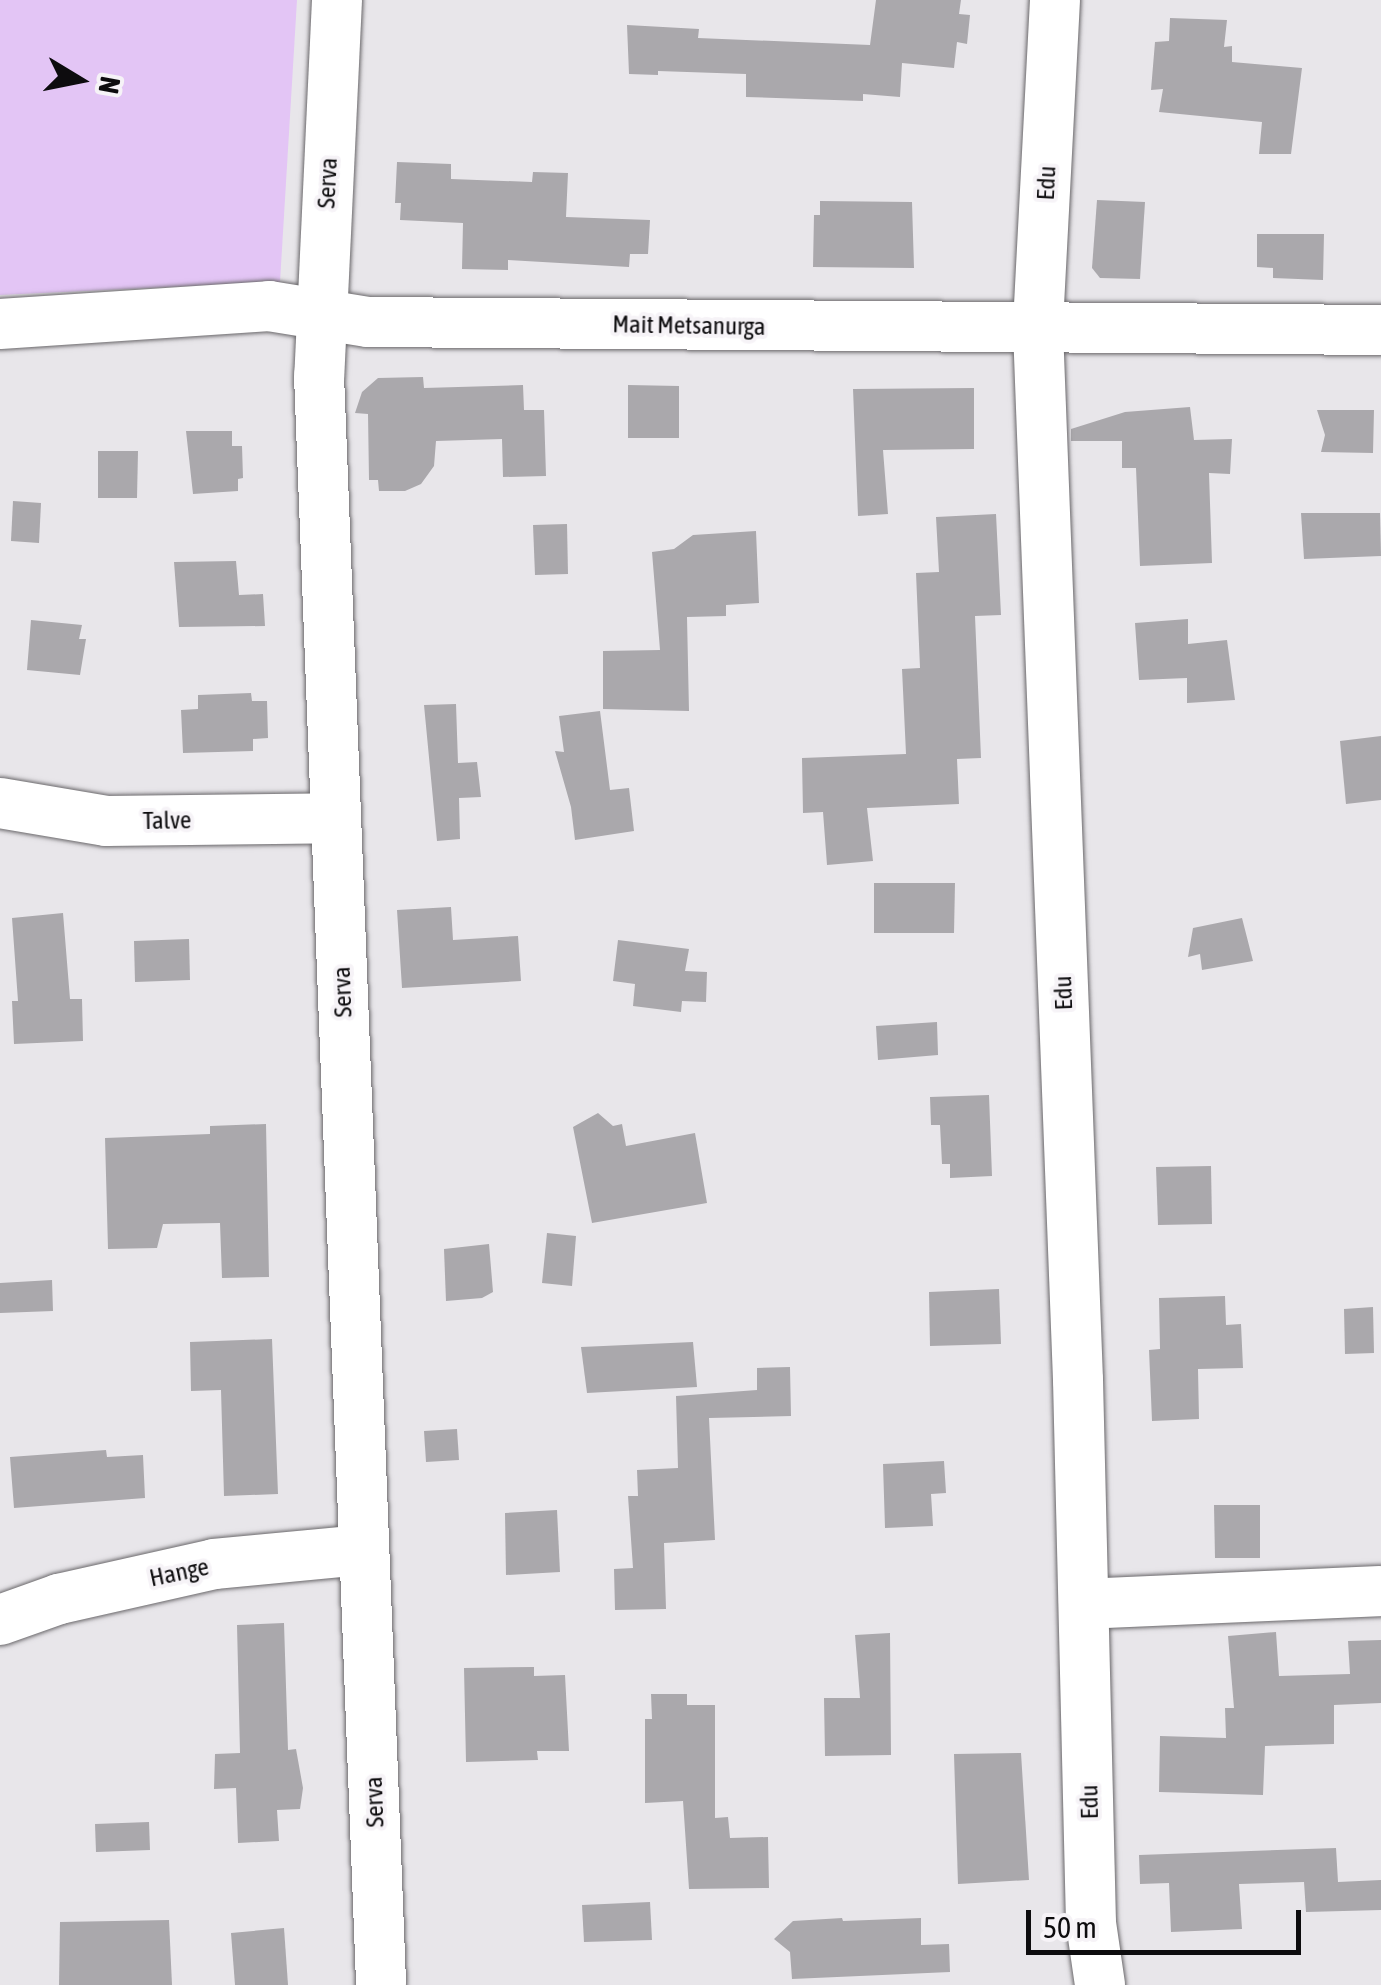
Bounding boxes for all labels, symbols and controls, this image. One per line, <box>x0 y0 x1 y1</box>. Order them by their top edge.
north arrow <box>30 30 130 130</box>
text: N <box>92 74 127 96</box>
street label: Serva <box>311 157 343 209</box>
street label: Edu <box>1030 165 1062 201</box>
street label: Mait Metsanurga <box>612 309 766 341</box>
street label: Talve <box>142 805 192 835</box>
street label: Serva <box>326 966 358 1018</box>
street label: Edu <box>1047 975 1079 1011</box>
street label: Hange <box>147 1551 211 1593</box>
street label: Serva <box>358 1776 390 1828</box>
street label: Edu <box>1074 1784 1104 1820</box>
scale bar <box>1031 1890 1306 1952</box>
text: 50 m <box>1043 1910 1097 1944</box>

